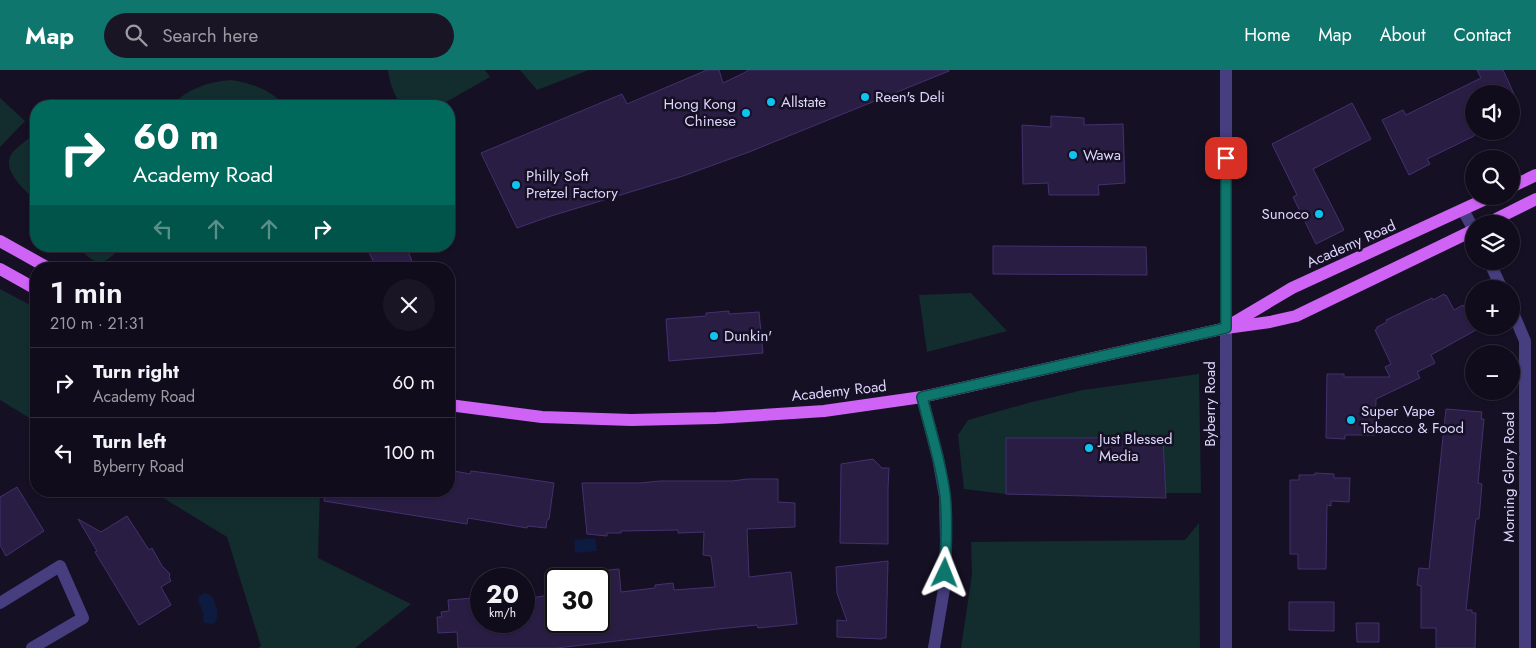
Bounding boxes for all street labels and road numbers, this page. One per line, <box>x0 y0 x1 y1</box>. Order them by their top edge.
street label: Academy Road <box>1303 214 1399 274</box>
street label: Byberry Road <box>1199 361 1221 447</box>
street label: Academy Road <box>790 375 888 407</box>
street label: Morning Glory Road <box>1498 412 1520 542</box>

